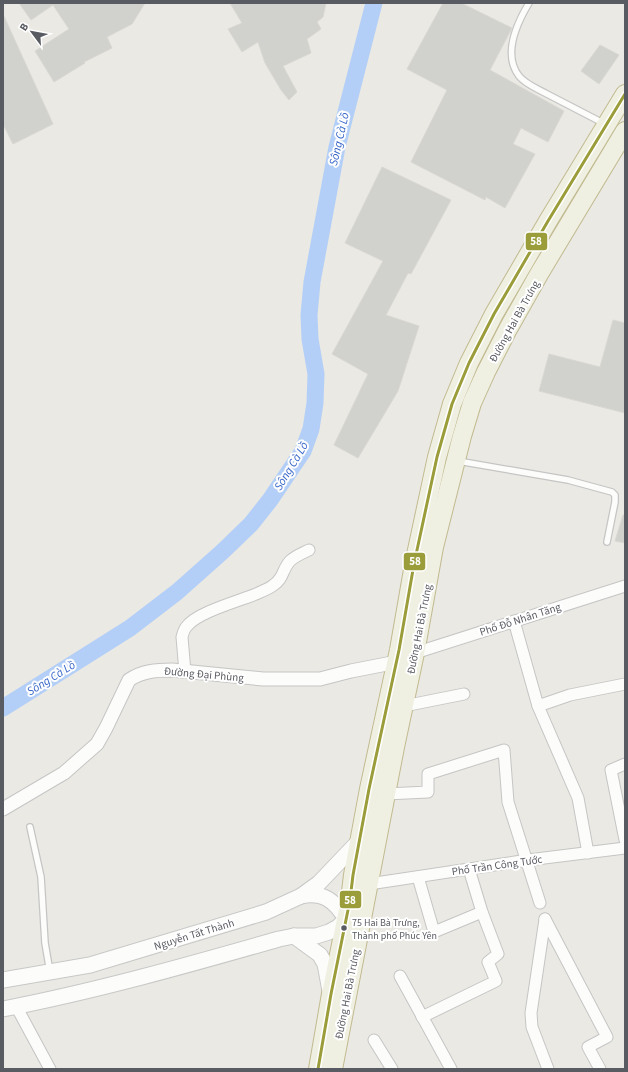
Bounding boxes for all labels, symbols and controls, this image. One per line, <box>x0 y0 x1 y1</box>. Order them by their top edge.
north arrow <box>12 12 52 52</box>
text: B <box>16 20 32 34</box>
water label: Sông Cà Lồ <box>325 111 354 167</box>
line badge: 58 <box>525 232 548 251</box>
text: 58 <box>530 234 542 249</box>
street label: Đường Hai Bà Trưng <box>486 277 543 365</box>
water label: Sông Cà Lồ <box>270 439 313 494</box>
line badge: 58 <box>403 552 426 571</box>
text: 58 <box>409 554 421 569</box>
street label: Đường Hai Bà Trưng <box>403 582 436 675</box>
street label: Phố Đỗ Nhân Tăng <box>478 599 563 640</box>
water label: Sông Cà Lồ <box>24 657 79 700</box>
street label: Đường Đại Phùng <box>164 664 245 685</box>
street label: Phố Trần Công Tước <box>451 852 543 879</box>
line badge: 58 <box>339 890 362 909</box>
text: 58 <box>344 893 356 908</box>
street label: Nguyễn Tất Thành <box>152 915 236 954</box>
place label: 75 Hai Bà Trưng, Thành phố Phúc Yên <box>352 916 437 943</box>
marker: 75 Hai Bà Trưng, Thành phố Phúc Yên <box>339 923 349 933</box>
street label: Đường Hai Bà Trưng <box>331 947 364 1040</box>

